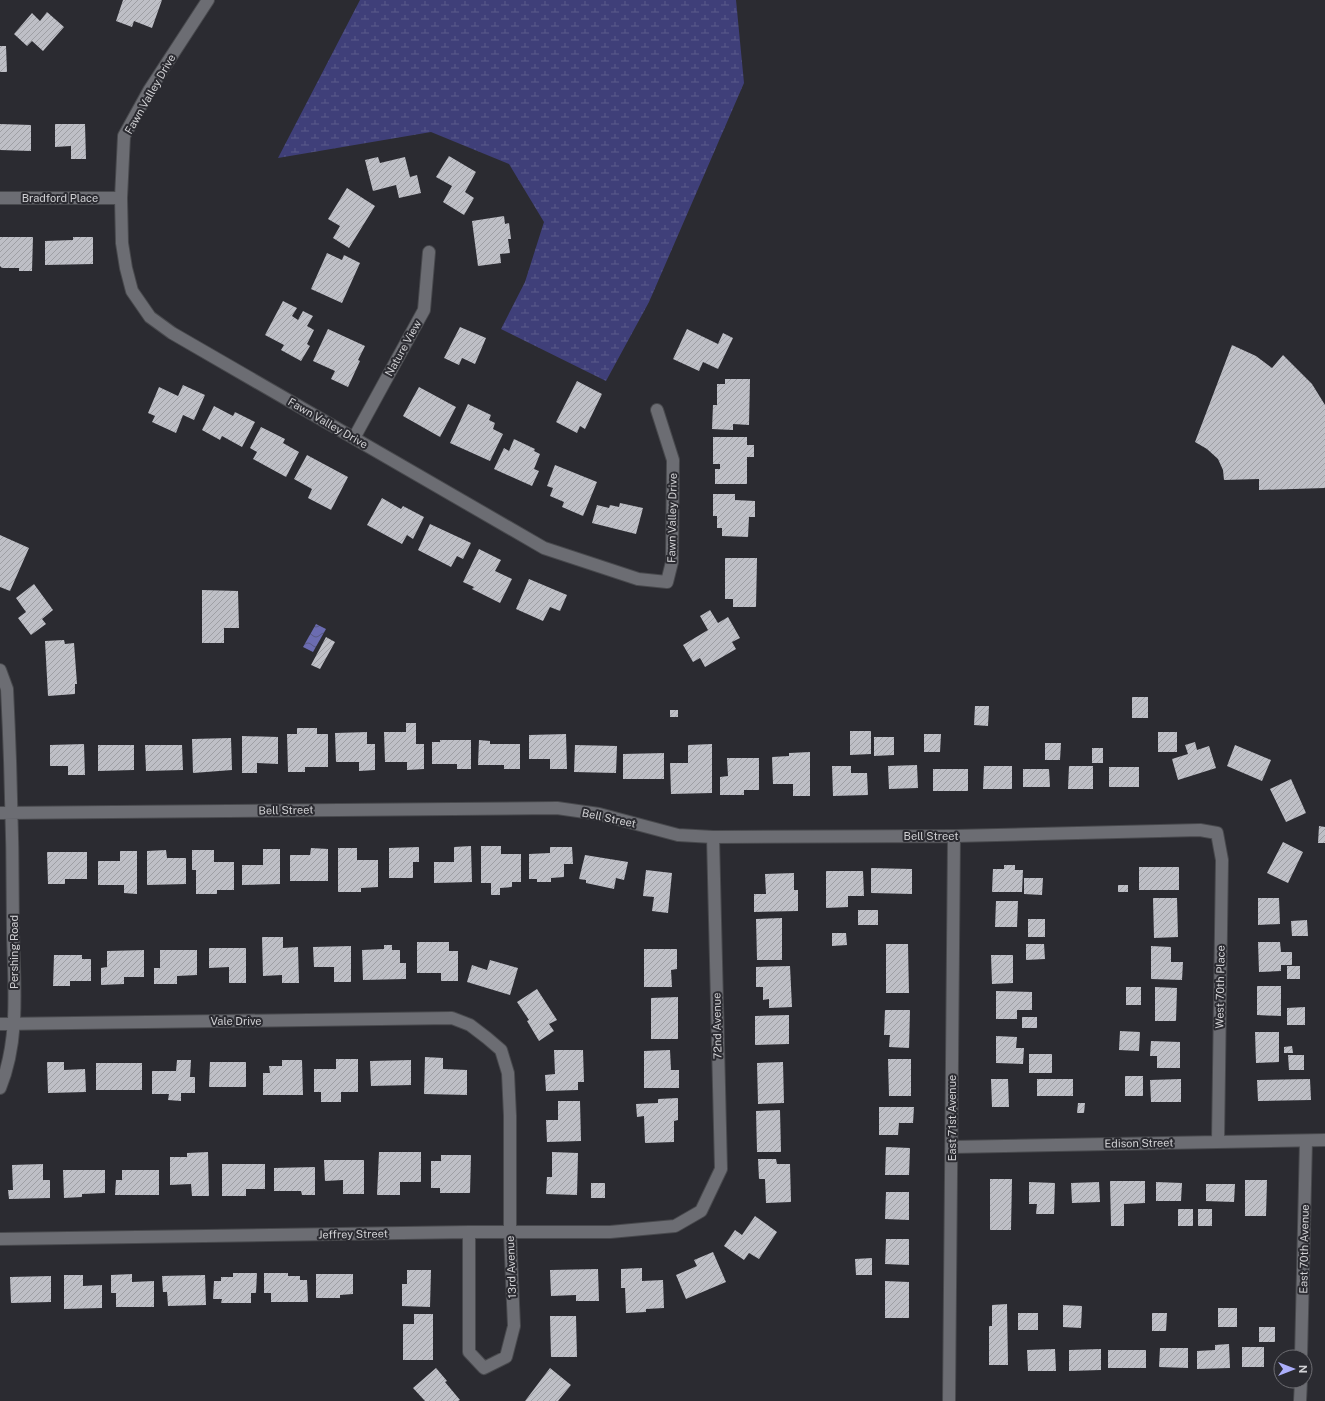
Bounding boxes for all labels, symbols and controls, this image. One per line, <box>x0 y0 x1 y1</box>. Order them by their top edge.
street label: Fawn Valley Drive <box>122 52 178 136</box>
street label: Bradford Place <box>22 192 98 204</box>
street label: Nature View <box>383 317 424 378</box>
street label: Fawn Valley Drive <box>286 395 370 451</box>
street label: Fawn Valley Drive <box>665 473 679 563</box>
street label: Bell Street <box>258 804 314 816</box>
street label: Bell Street <box>581 806 637 830</box>
street label: Bell Street <box>904 830 958 842</box>
street label: Pershing Road <box>8 915 20 989</box>
street label: West 70th Place <box>1213 945 1227 1029</box>
street label: 72nd Avenue <box>710 993 724 1059</box>
street label: Vale Drive <box>210 1015 262 1027</box>
street label: East 71st Avenue <box>946 1075 958 1161</box>
street label: Edison Street <box>1104 1136 1174 1150</box>
street label: East 70th Avenue <box>1297 1204 1311 1294</box>
street label: Jeffrey Street <box>318 1227 388 1241</box>
street label: 13rd Avenue <box>504 1235 518 1299</box>
north arrow <box>1273 1349 1313 1389</box>
text: N <box>1297 1365 1309 1373</box>

